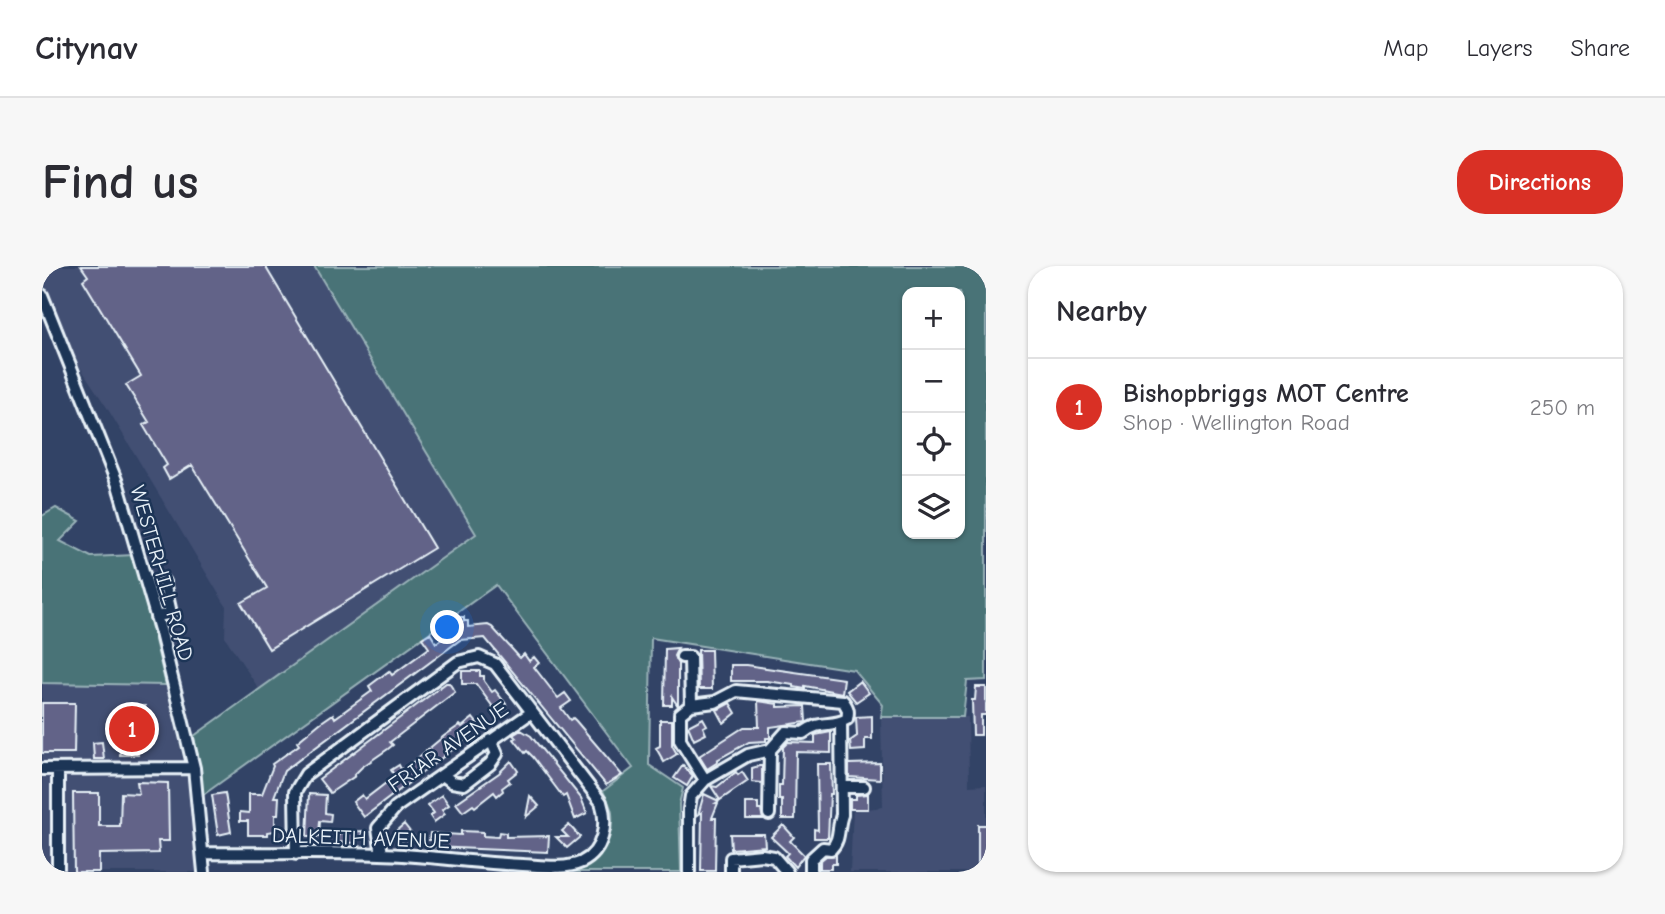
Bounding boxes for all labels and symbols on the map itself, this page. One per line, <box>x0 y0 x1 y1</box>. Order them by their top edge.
street label: WESTERHILL ROAD <box>125 482 199 664</box>
your location <box>430 610 464 644</box>
street label: FRIAR AVENUE <box>383 697 513 797</box>
pin: 1 <box>109 703 155 755</box>
street label: DALKEITH AVENUE <box>272 823 450 853</box>

